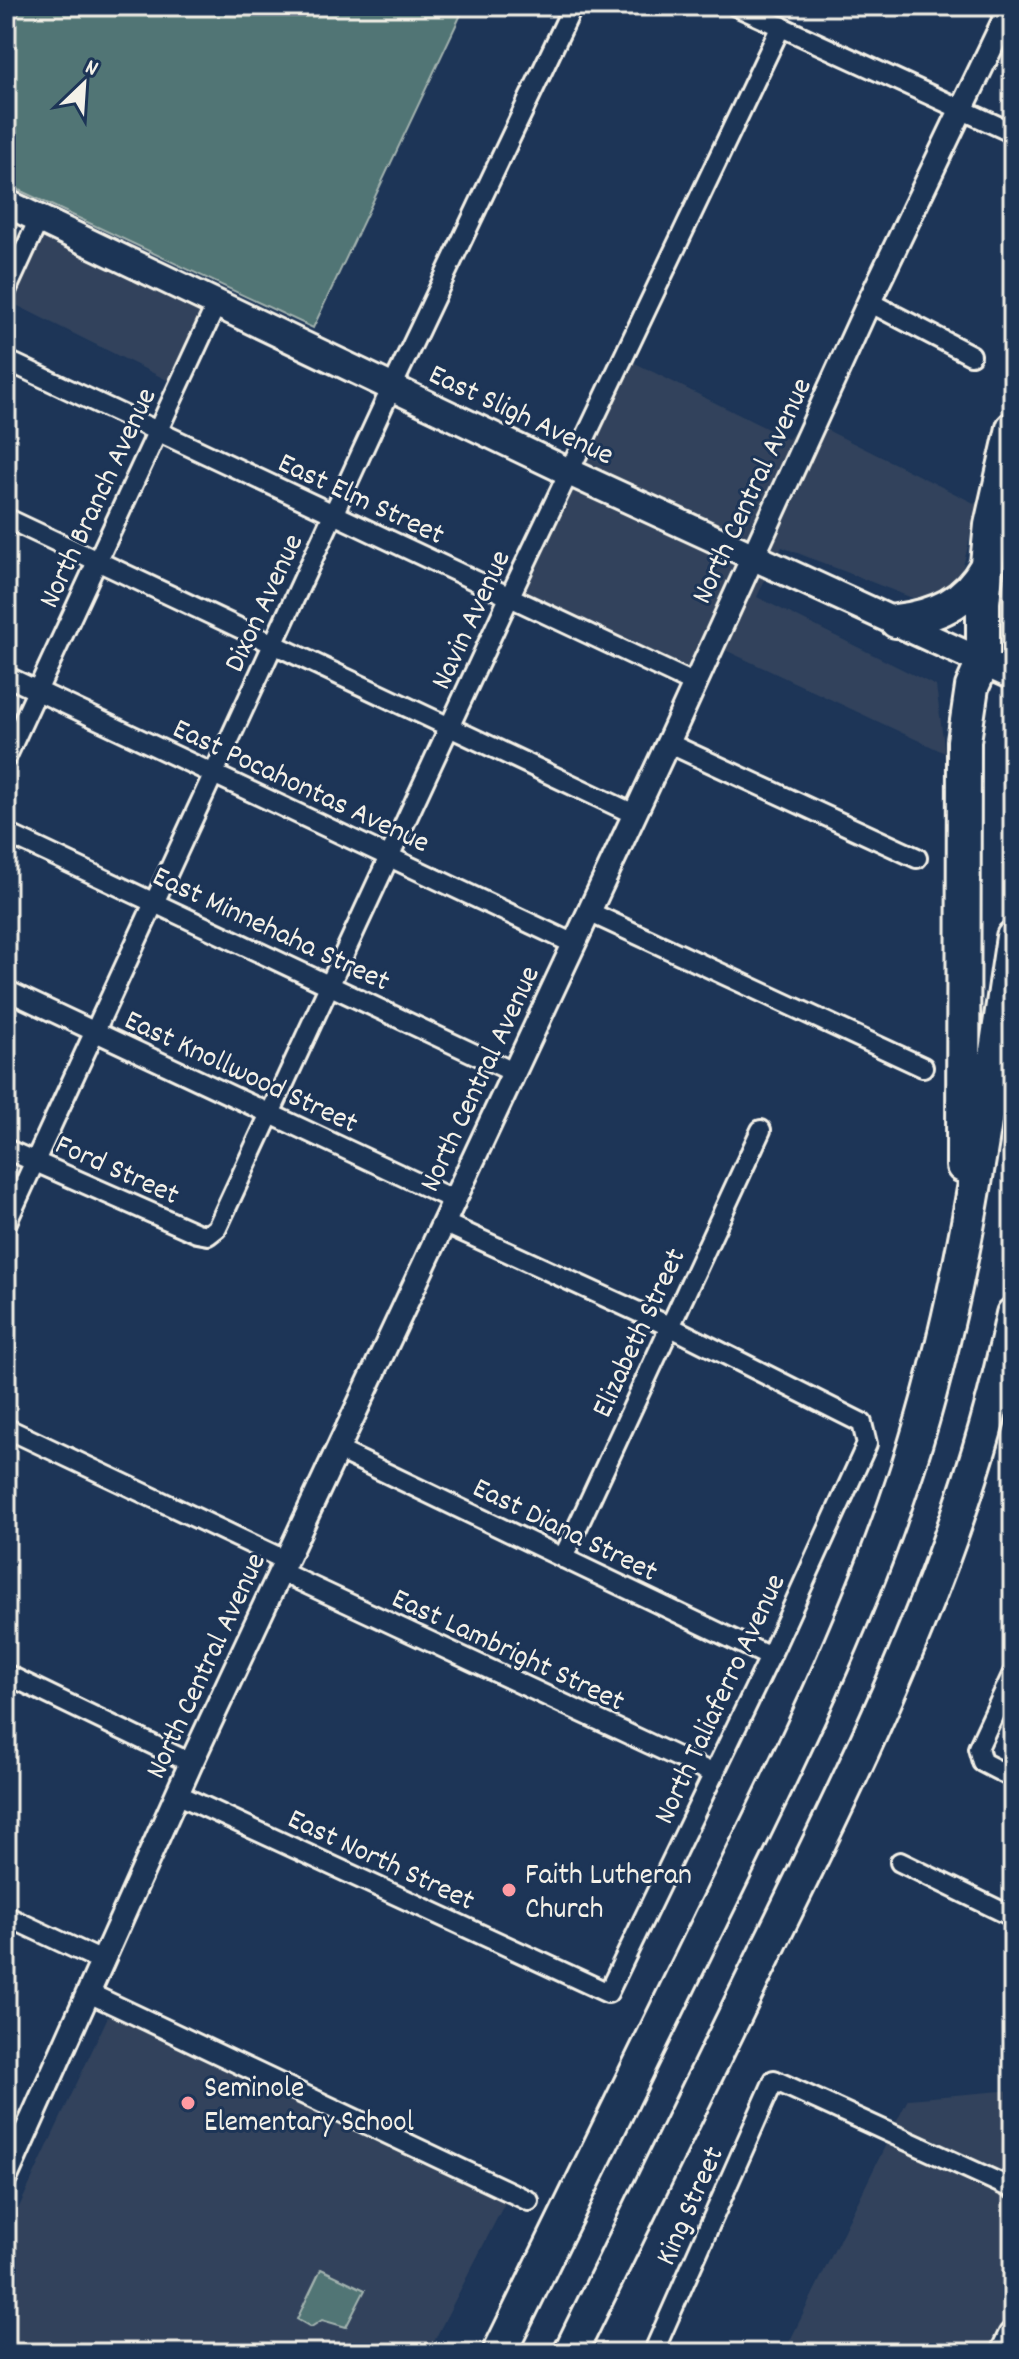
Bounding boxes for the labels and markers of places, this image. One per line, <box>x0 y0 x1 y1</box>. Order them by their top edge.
place label: Faith Lutheran Church <box>525 1856 692 1933</box>
marker: Faith Lutheran Church <box>500 1881 518 1899</box>
place label: Seminole Elementary School <box>204 2069 414 2146</box>
marker: Seminole Elementary School <box>179 2094 197 2112</box>

